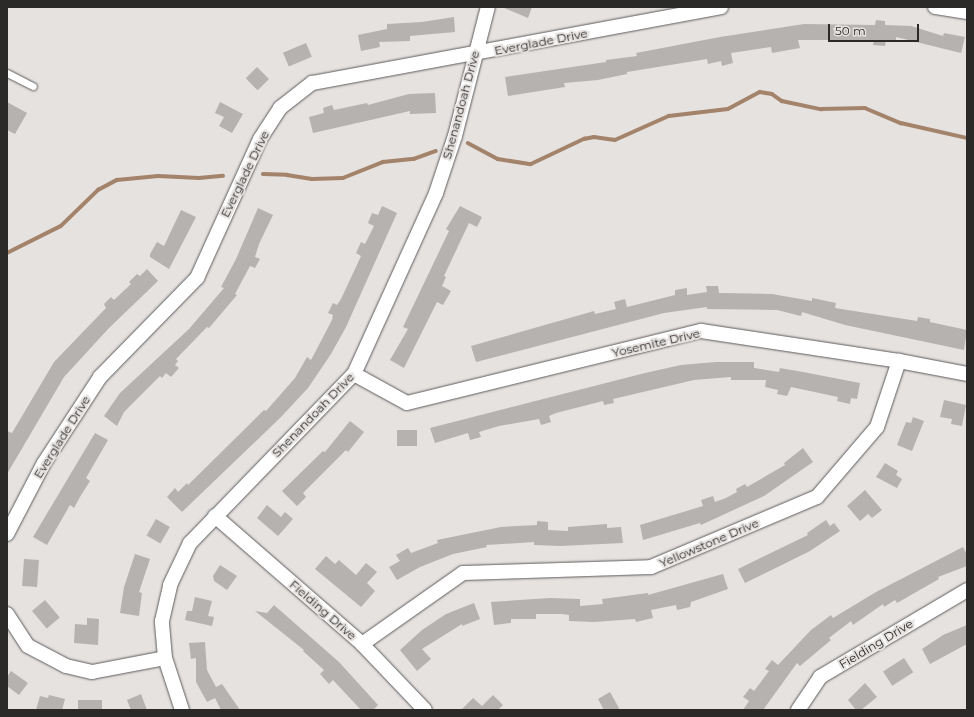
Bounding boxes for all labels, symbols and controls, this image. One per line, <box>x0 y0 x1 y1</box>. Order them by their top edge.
scale bar <box>830 16 921 42</box>
text: 50 m <box>835 23 866 38</box>
street label: Everglade Drive <box>493 26 589 58</box>
street label: Shenandoah Drive <box>440 49 482 161</box>
street label: Everglade Drive <box>218 128 272 220</box>
street label: Yosemite Drive <box>611 326 701 360</box>
street label: Shenandoah Drive <box>269 370 357 460</box>
street label: Everglade Drive <box>31 393 93 481</box>
street label: Yellowstone Drive <box>657 516 761 570</box>
street label: Fielding Drive <box>287 577 359 643</box>
street label: Fielding Drive <box>836 616 916 672</box>

